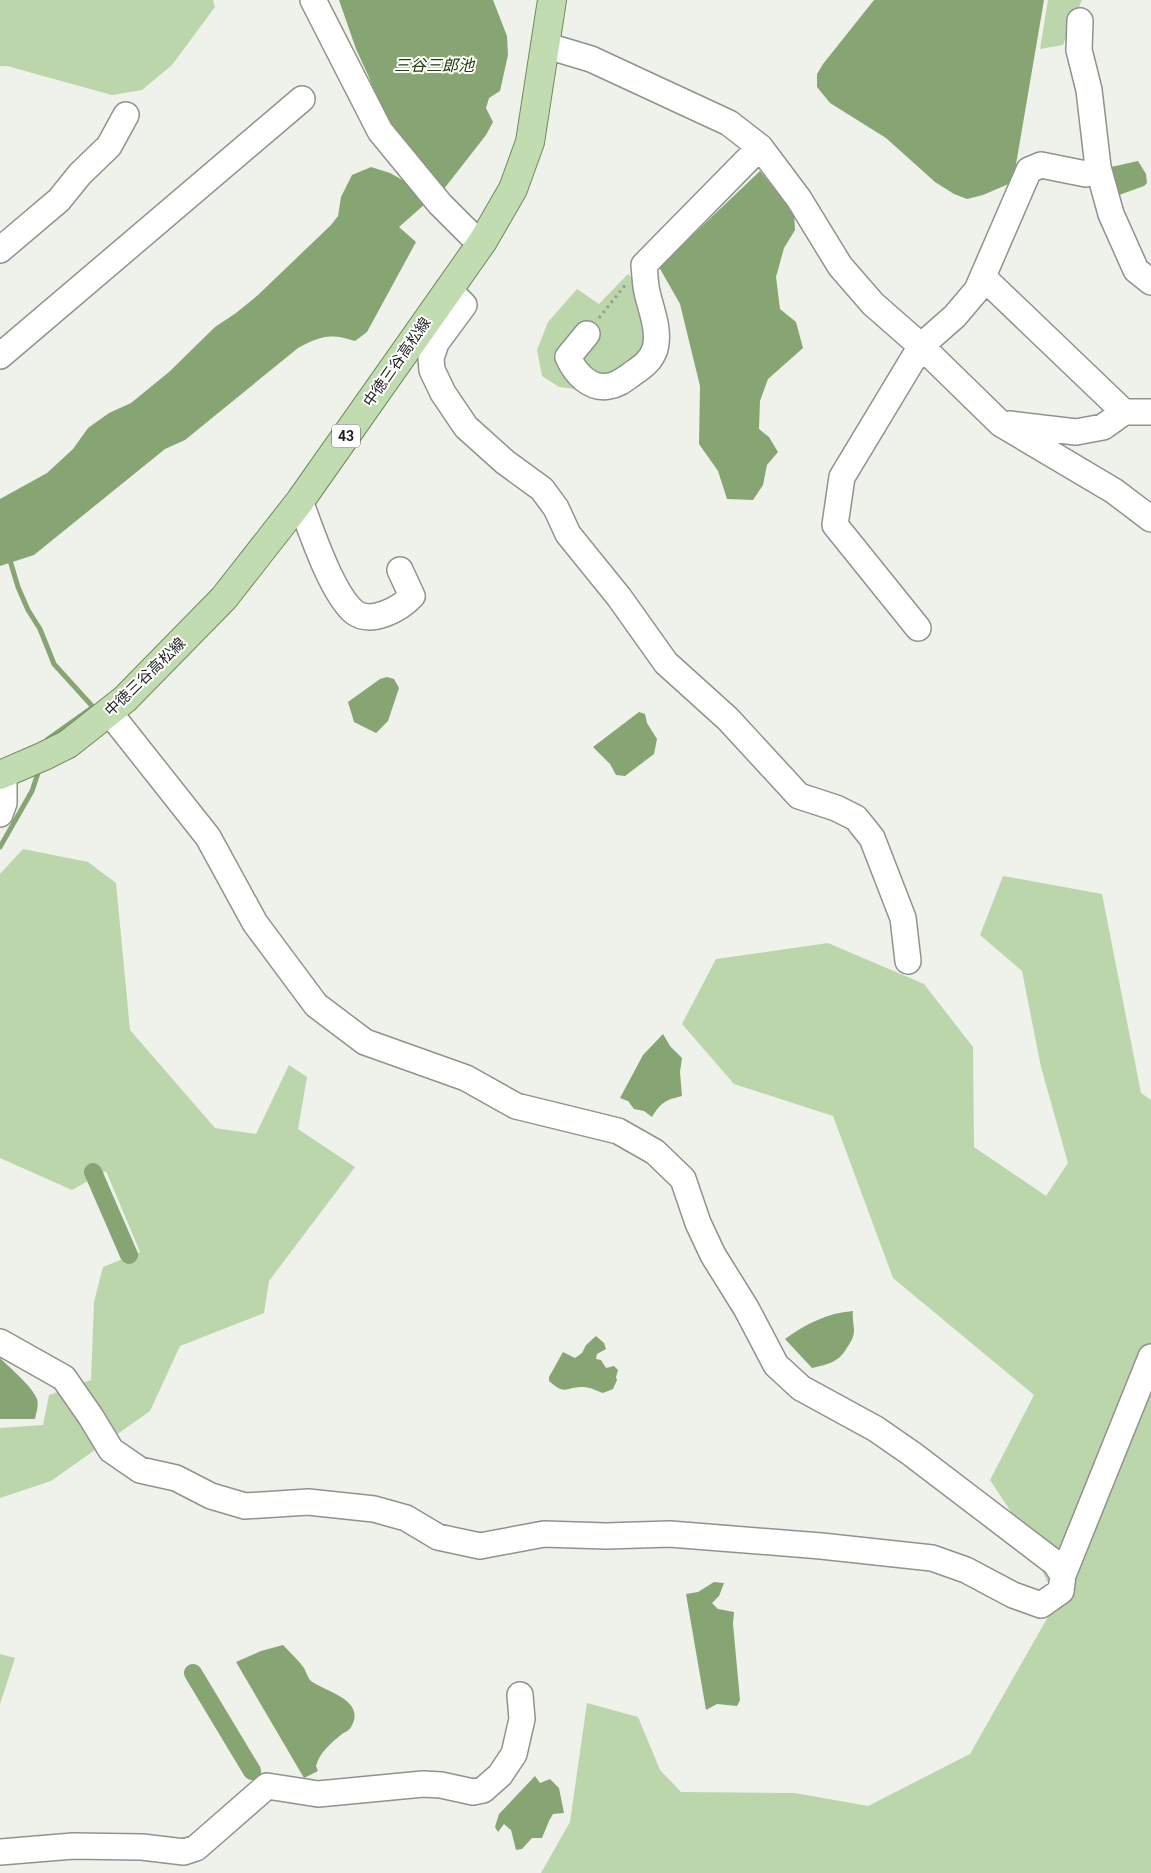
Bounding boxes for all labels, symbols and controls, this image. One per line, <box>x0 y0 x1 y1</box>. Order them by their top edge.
water label: 三谷三郎池 <box>394 56 476 75</box>
street label: 中徳三谷高松線 <box>360 314 434 410</box>
road number: 43 <box>332 424 360 448</box>
street label: 中徳三谷高松線 <box>101 634 189 720</box>

